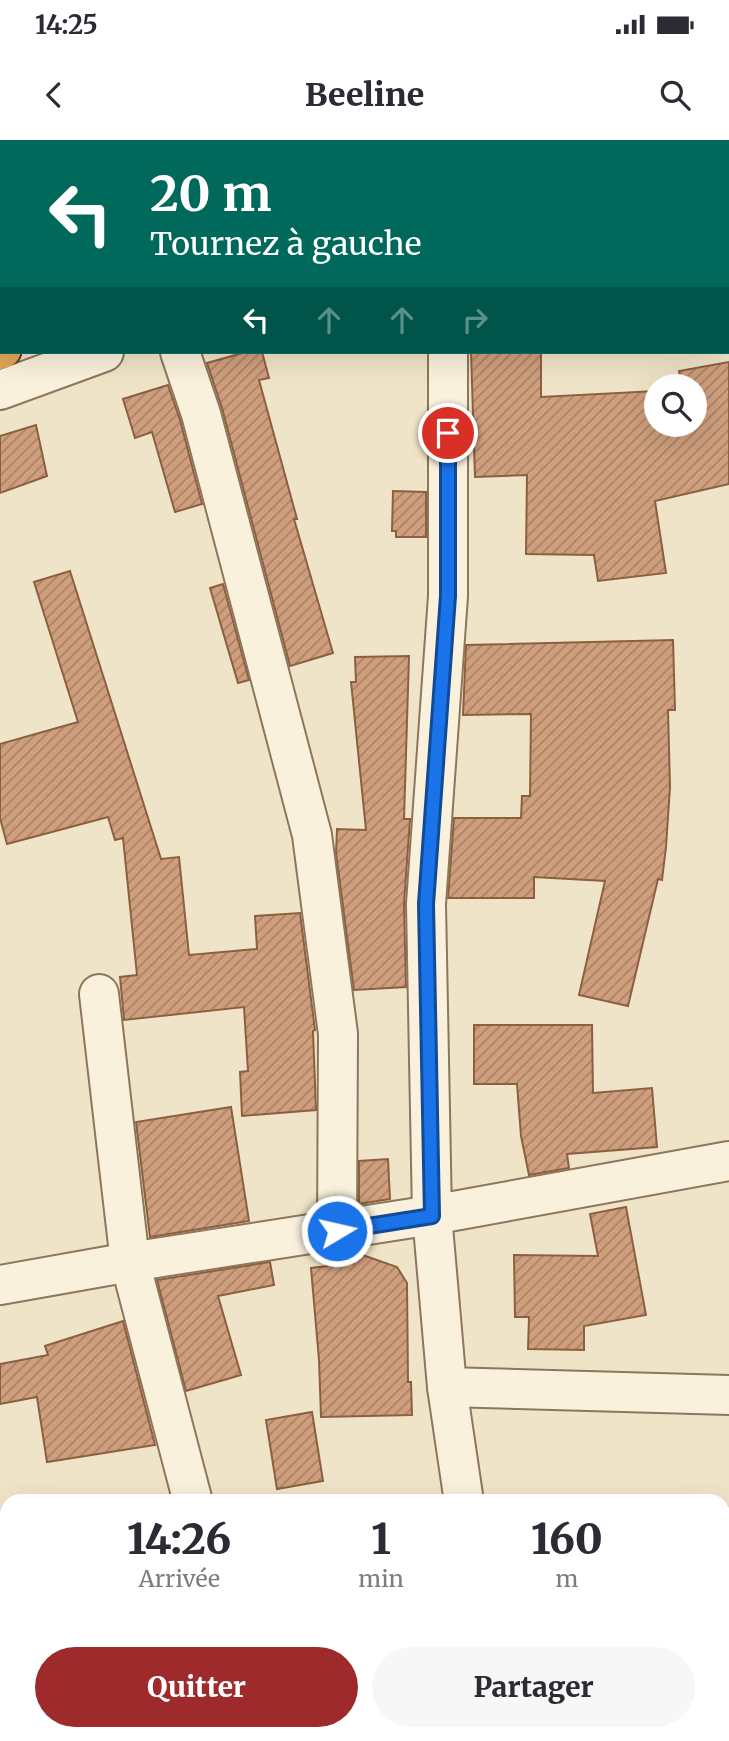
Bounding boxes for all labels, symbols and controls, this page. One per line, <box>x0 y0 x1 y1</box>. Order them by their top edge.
text: 14:25 <box>35 8 98 41</box>
text: Beeline <box>305 75 424 115</box>
icon: back <box>35 76 73 114</box>
icon: search <box>656 76 694 114</box>
text: 20 m <box>150 163 271 224</box>
icon: left <box>35 168 126 259</box>
text: Tournez à gauche <box>150 224 421 264</box>
icon: left <box>237 301 275 339</box>
icon: ahead <box>310 301 348 339</box>
icon: ahead <box>383 301 421 339</box>
icon: right <box>456 301 494 339</box>
map controls <box>644 374 707 437</box>
button: search <box>644 374 707 437</box>
pin <box>418 403 478 463</box>
icon: arrive <box>429 414 467 452</box>
position arrow <box>300 1194 374 1268</box>
text: 14:26 <box>127 1513 231 1565</box>
text: 1 <box>371 1513 391 1565</box>
text: 160 <box>531 1513 603 1565</box>
text: Arrivée <box>138 1564 220 1593</box>
text: min <box>358 1564 404 1593</box>
text: m <box>556 1564 578 1593</box>
button: Quitter <box>35 1647 358 1727</box>
button: Partager <box>372 1647 695 1727</box>

